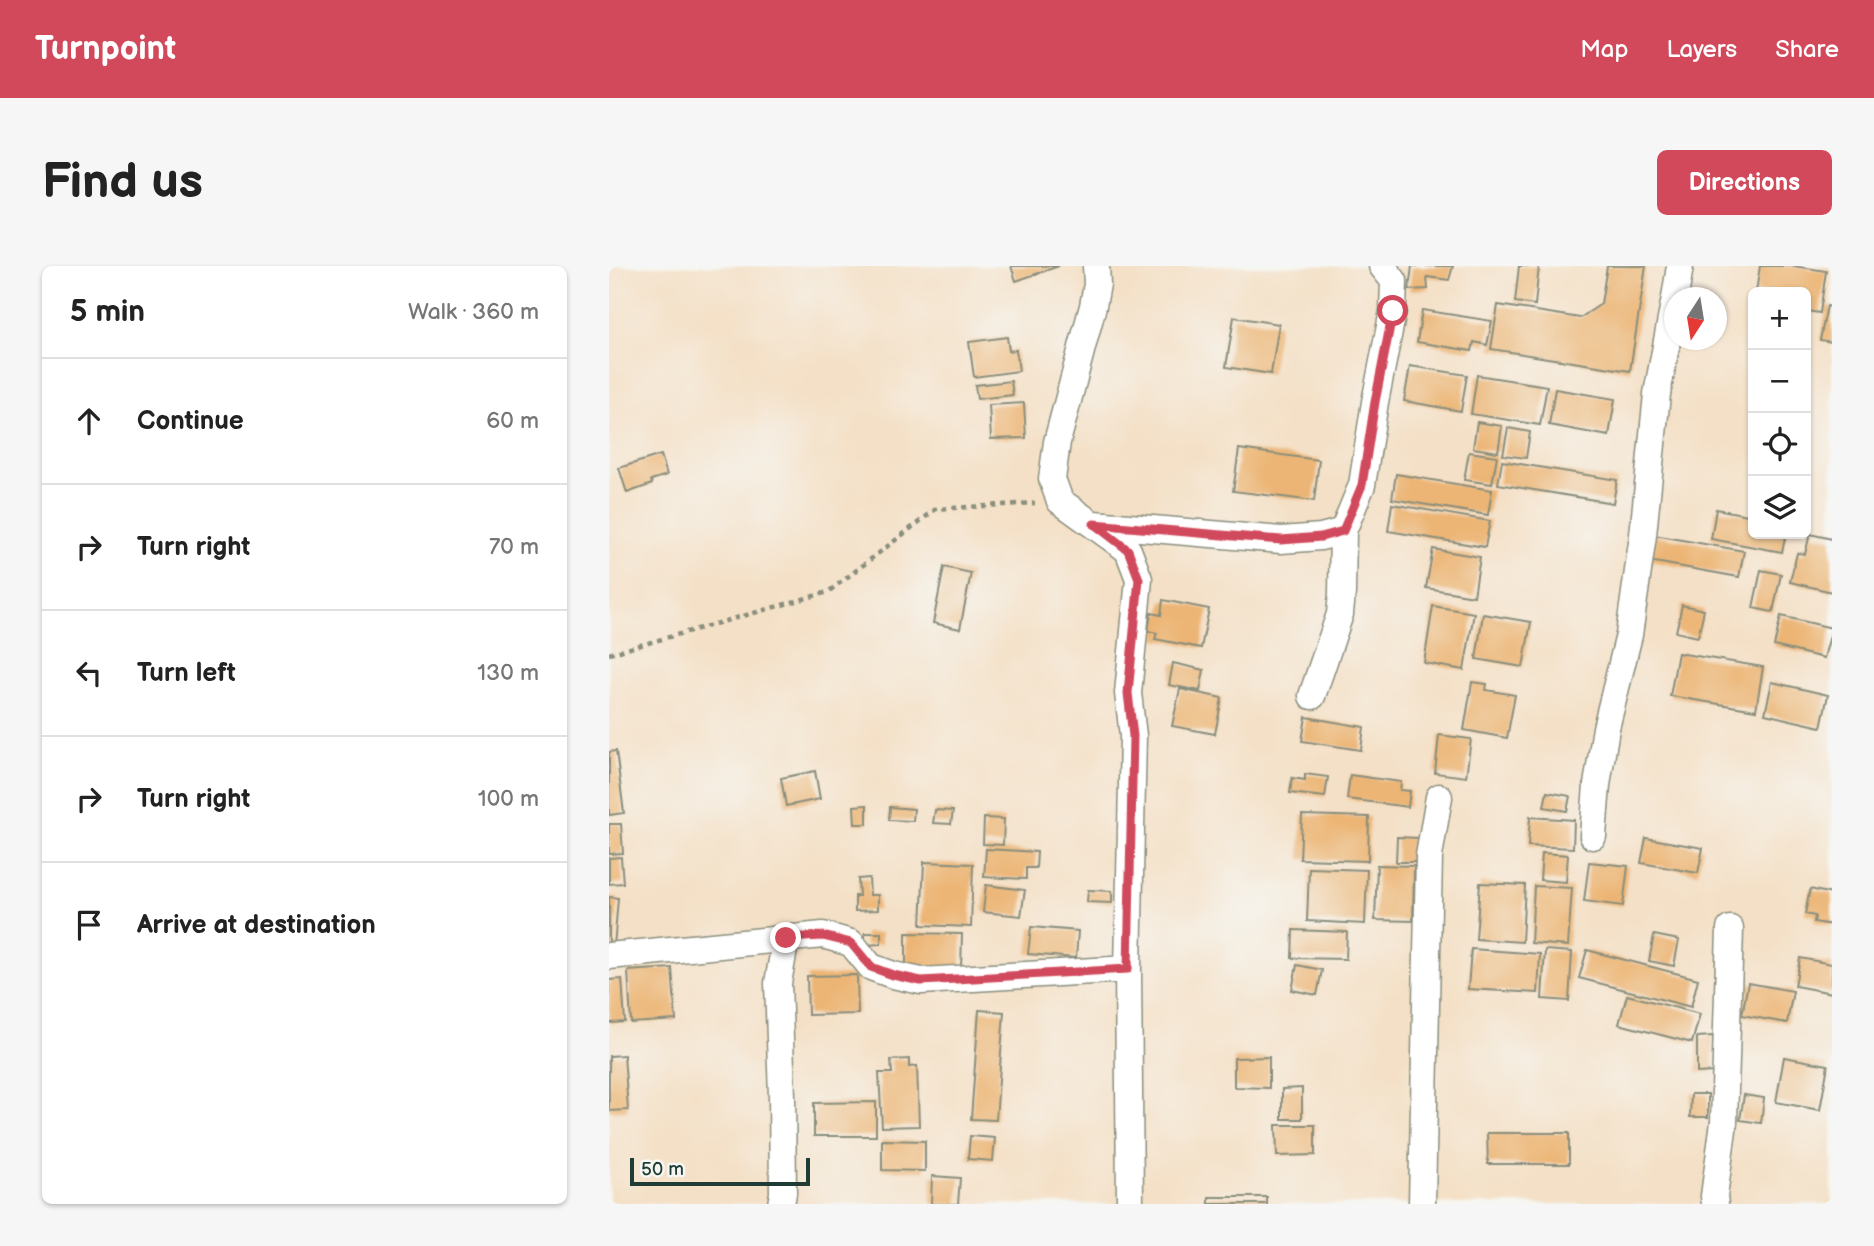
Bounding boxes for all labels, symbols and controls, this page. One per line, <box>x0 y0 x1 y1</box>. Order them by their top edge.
text: Turnpoint <box>35 29 176 69</box>
text: Map <box>1580 35 1628 64</box>
text: Layers <box>1666 35 1737 64</box>
text: Share <box>1775 35 1839 64</box>
button: Directions <box>1657 150 1832 215</box>
text: Find us <box>42 153 203 212</box>
north arrow <box>1664 287 1727 350</box>
map controls <box>1748 287 1811 539</box>
button: + <box>1748 287 1811 350</box>
text: 5 min <box>70 294 145 330</box>
route start <box>1377 295 1408 326</box>
text: Walk · 360 m <box>408 298 539 326</box>
button: − <box>1748 350 1811 413</box>
icon: ahead <box>70 402 108 440</box>
text: Continue <box>137 406 244 437</box>
text: 60 m <box>486 407 539 435</box>
button: locate <box>1748 413 1811 476</box>
button: layers <box>1748 476 1811 539</box>
icon: right <box>70 528 108 566</box>
text: Turn right <box>137 532 250 563</box>
text: 70 m <box>489 533 539 561</box>
icon: left <box>70 654 108 692</box>
text: Turn left <box>137 658 236 689</box>
text: 130 m <box>477 659 539 687</box>
icon: right <box>70 780 108 818</box>
text: Turn right <box>137 784 250 815</box>
text: 100 m <box>478 785 539 813</box>
icon: arrive <box>70 906 108 944</box>
text: Arrive at destination <box>137 910 376 941</box>
route end <box>770 922 801 953</box>
scale bar <box>630 1155 810 1187</box>
text: 50 m <box>641 1158 684 1181</box>

